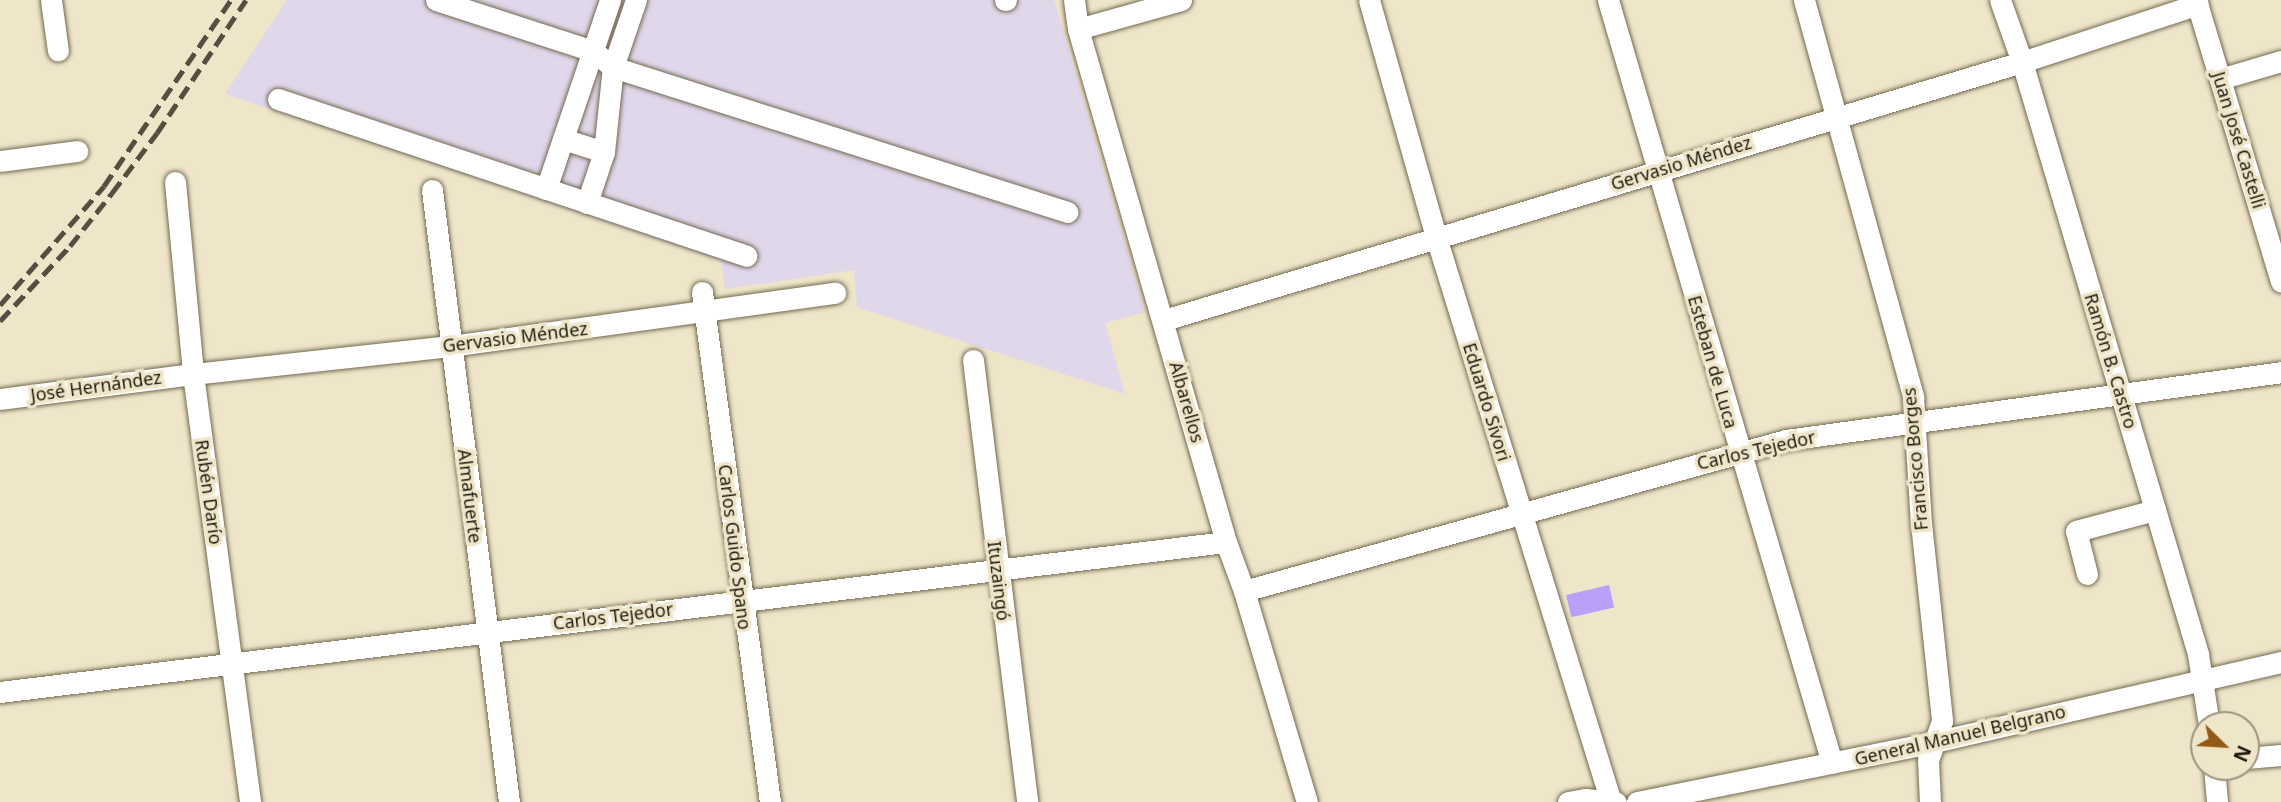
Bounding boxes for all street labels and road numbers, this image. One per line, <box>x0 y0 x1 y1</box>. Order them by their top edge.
street label: Juan José Castelli <box>2208 69 2270 211</box>
street label: Gervasio Méndez <box>1608 131 1754 195</box>
street label: Ramón B. Castro <box>2080 291 2142 431</box>
street label: Esteban de Luca <box>1684 293 1742 431</box>
street label: Gervasio Méndez <box>441 317 589 357</box>
street label: Eduardo Sívori <box>1459 340 1515 464</box>
street label: Albarellos <box>1165 359 1209 445</box>
street label: José Hernández <box>29 366 163 406</box>
street label: Francisco Borges <box>1898 387 1932 531</box>
street label: Carlos Tejedor <box>1695 426 1817 474</box>
street label: Rubén Darío <box>191 438 227 546</box>
street label: Almafuerte <box>454 448 486 544</box>
street label: Carlos Guido Spano <box>714 463 756 631</box>
street label: Ituzaingó <box>983 540 1015 622</box>
street label: Carlos Tejedor <box>552 598 674 634</box>
street label: General Manuel Belgrano <box>1852 700 2068 770</box>

